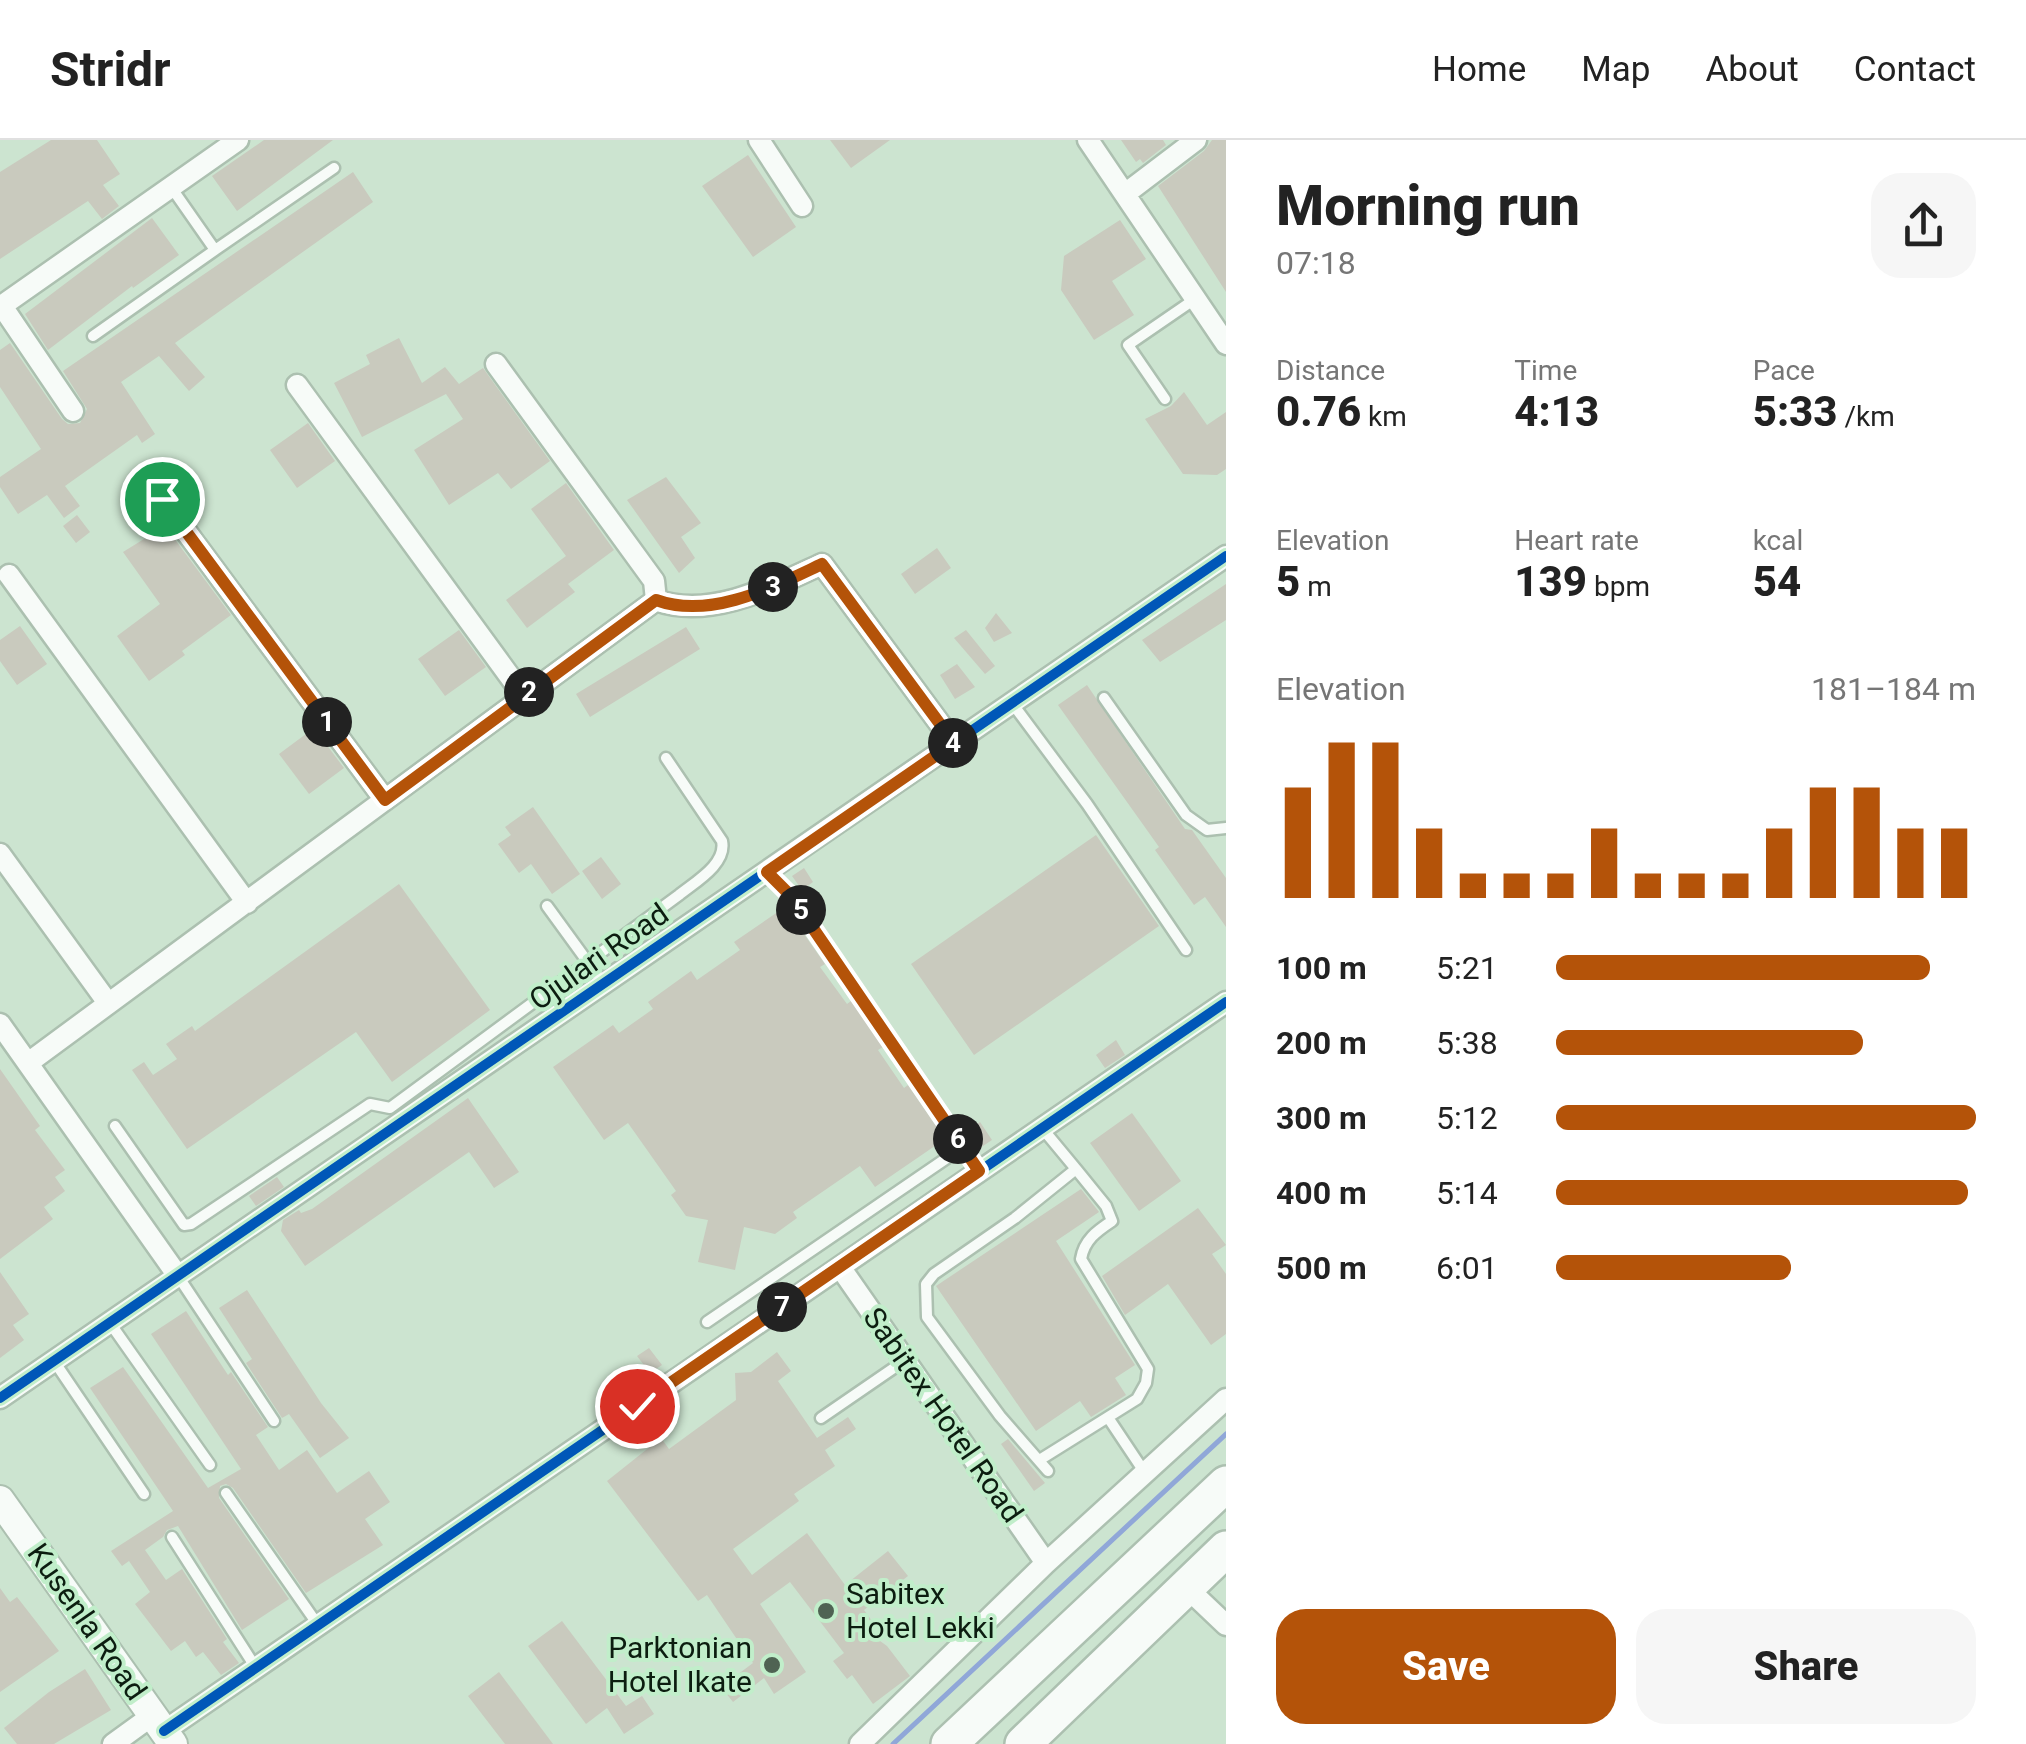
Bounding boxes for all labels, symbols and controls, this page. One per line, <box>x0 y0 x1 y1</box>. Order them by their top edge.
text: Stridr <box>50 41 171 98</box>
text: Home <box>1432 49 1526 90</box>
text: Map <box>1581 49 1650 90</box>
text: About <box>1705 49 1799 90</box>
text: Contact <box>1854 49 1976 90</box>
button: share <box>1871 173 1976 278</box>
text: Morning run <box>1276 174 1580 238</box>
text: 07:18 <box>1276 244 1356 282</box>
text: Distance <box>1276 354 1385 387</box>
text: Time <box>1514 354 1577 387</box>
text: Pace <box>1753 354 1815 387</box>
text: 0.76 <box>1276 387 1361 436</box>
text: 4:13 <box>1514 387 1599 436</box>
text: 5:33 <box>1753 387 1838 436</box>
text: km <box>1361 400 1407 433</box>
text: /km <box>1838 400 1895 433</box>
pin <box>120 457 205 542</box>
icon: arrive <box>135 472 190 527</box>
text: Elevation <box>1276 524 1389 557</box>
text: Heart rate <box>1514 524 1639 557</box>
text: kcal <box>1753 524 1803 557</box>
text: 5 <box>1276 557 1300 606</box>
text: 139 <box>1514 557 1587 606</box>
text: 54 <box>1753 557 1801 606</box>
pin: 3 <box>748 562 798 612</box>
text: 3 <box>765 570 781 603</box>
text: m <box>1300 570 1332 603</box>
text: bpm <box>1587 570 1650 603</box>
pin: 2 <box>504 667 554 717</box>
text: Elevation <box>1276 670 1406 708</box>
text: 181–184 m <box>1811 670 1976 708</box>
text: 2 <box>521 675 537 708</box>
pin: 1 <box>302 697 352 747</box>
text: 1 <box>319 705 335 738</box>
pin: 4 <box>928 718 978 768</box>
text: 4 <box>945 726 961 759</box>
pin: 5 <box>776 885 826 935</box>
text: 5 <box>793 893 809 926</box>
street label: Ojulari Road <box>522 896 675 1017</box>
text: 100 m <box>1276 949 1367 987</box>
text: 5:21 <box>1436 949 1498 987</box>
text: 200 m <box>1276 1024 1367 1062</box>
text: 5:38 <box>1436 1024 1498 1062</box>
text: 300 m <box>1276 1099 1367 1137</box>
text: 5:12 <box>1436 1099 1498 1137</box>
pin: 6 <box>933 1114 983 1164</box>
text: 6 <box>950 1122 966 1155</box>
text: 400 m <box>1276 1174 1367 1212</box>
text: 5:14 <box>1436 1174 1498 1212</box>
text: 500 m <box>1276 1249 1367 1287</box>
text: 6:01 <box>1436 1249 1498 1287</box>
pin: 7 <box>757 1282 807 1332</box>
text: 7 <box>774 1290 790 1323</box>
street label: Sabitex Hotel Road <box>856 1301 1031 1529</box>
pin <box>595 1364 680 1449</box>
icon: check <box>610 1379 665 1434</box>
street label: Kusenla Road <box>21 1537 154 1707</box>
place label: Sabitex Hotel Lekki <box>846 1576 995 1645</box>
marker: Sabitex Hotel Lekki <box>815 1600 837 1622</box>
button: Save <box>1276 1609 1616 1724</box>
button: Share <box>1636 1609 1976 1724</box>
place label: Parktonian Hotel Ikate <box>608 1630 752 1699</box>
marker: Parktonian Hotel Ikate <box>761 1654 783 1676</box>

